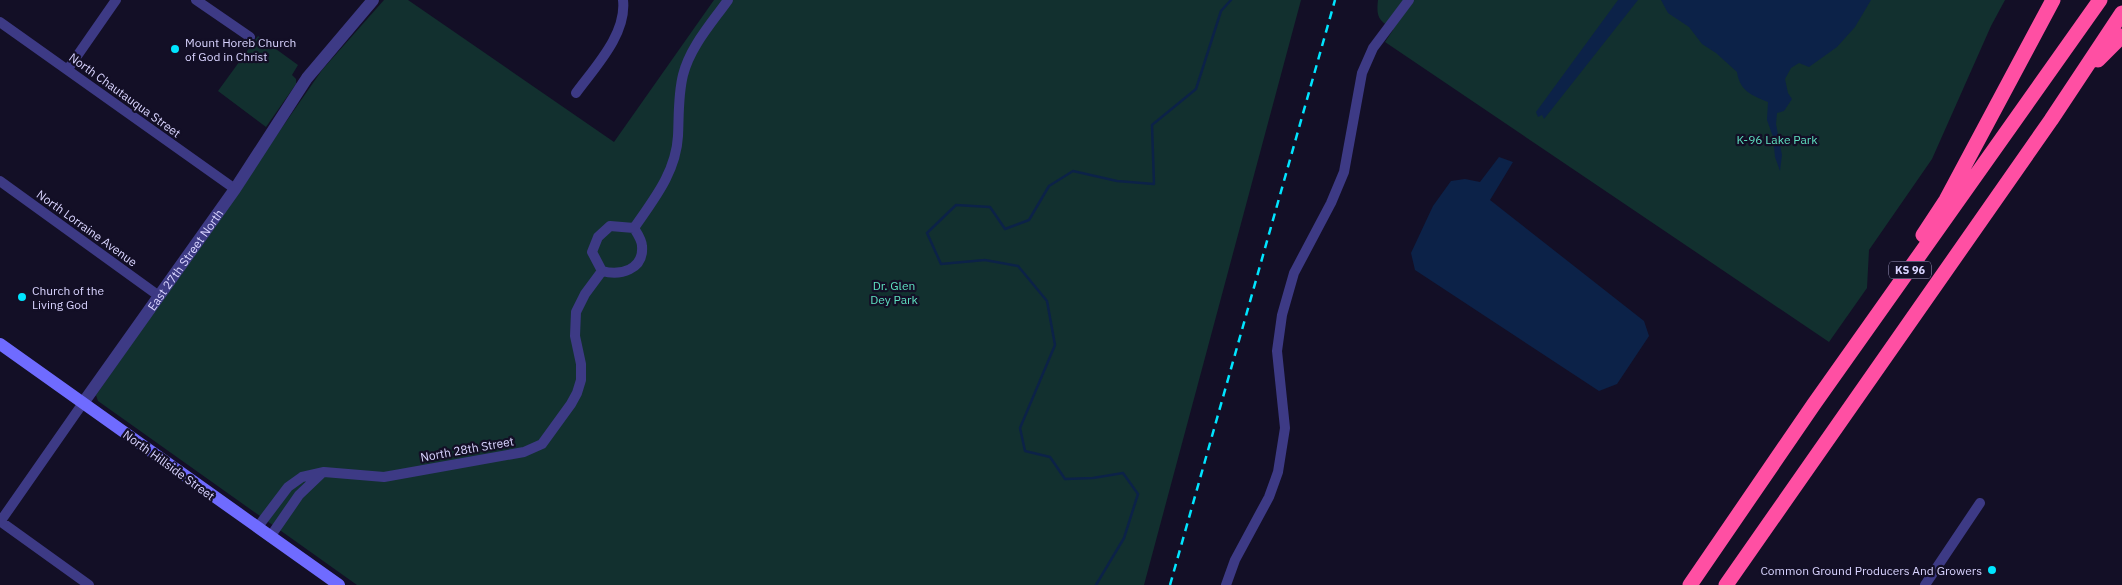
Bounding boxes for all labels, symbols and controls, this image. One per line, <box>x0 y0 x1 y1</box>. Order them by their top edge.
place label: Mount Horeb Church of God in Christ <box>185 35 296 64</box>
marker: Mount Horeb Church of God in Christ <box>169 43 181 55</box>
street label: North Chautauqua Street <box>66 49 184 141</box>
park label: K-96 Lake Park <box>1736 132 1818 147</box>
street label: North Lorraine Avenue <box>34 186 141 270</box>
street label: East 27th Street North <box>144 206 226 313</box>
road number: KS 96 <box>1889 262 1931 278</box>
park label: Dr. Glen Dey Park <box>870 278 919 307</box>
place label: Church of the Living God <box>32 283 105 312</box>
marker: Church of the Living God <box>16 291 28 303</box>
street label: North Hillside Street <box>120 427 218 503</box>
street label: North 28th Street <box>419 433 515 465</box>
place label: Common Ground Producers And Growers <box>1760 563 1982 578</box>
marker: Common Ground Producers And Growers <box>1986 564 1998 576</box>

